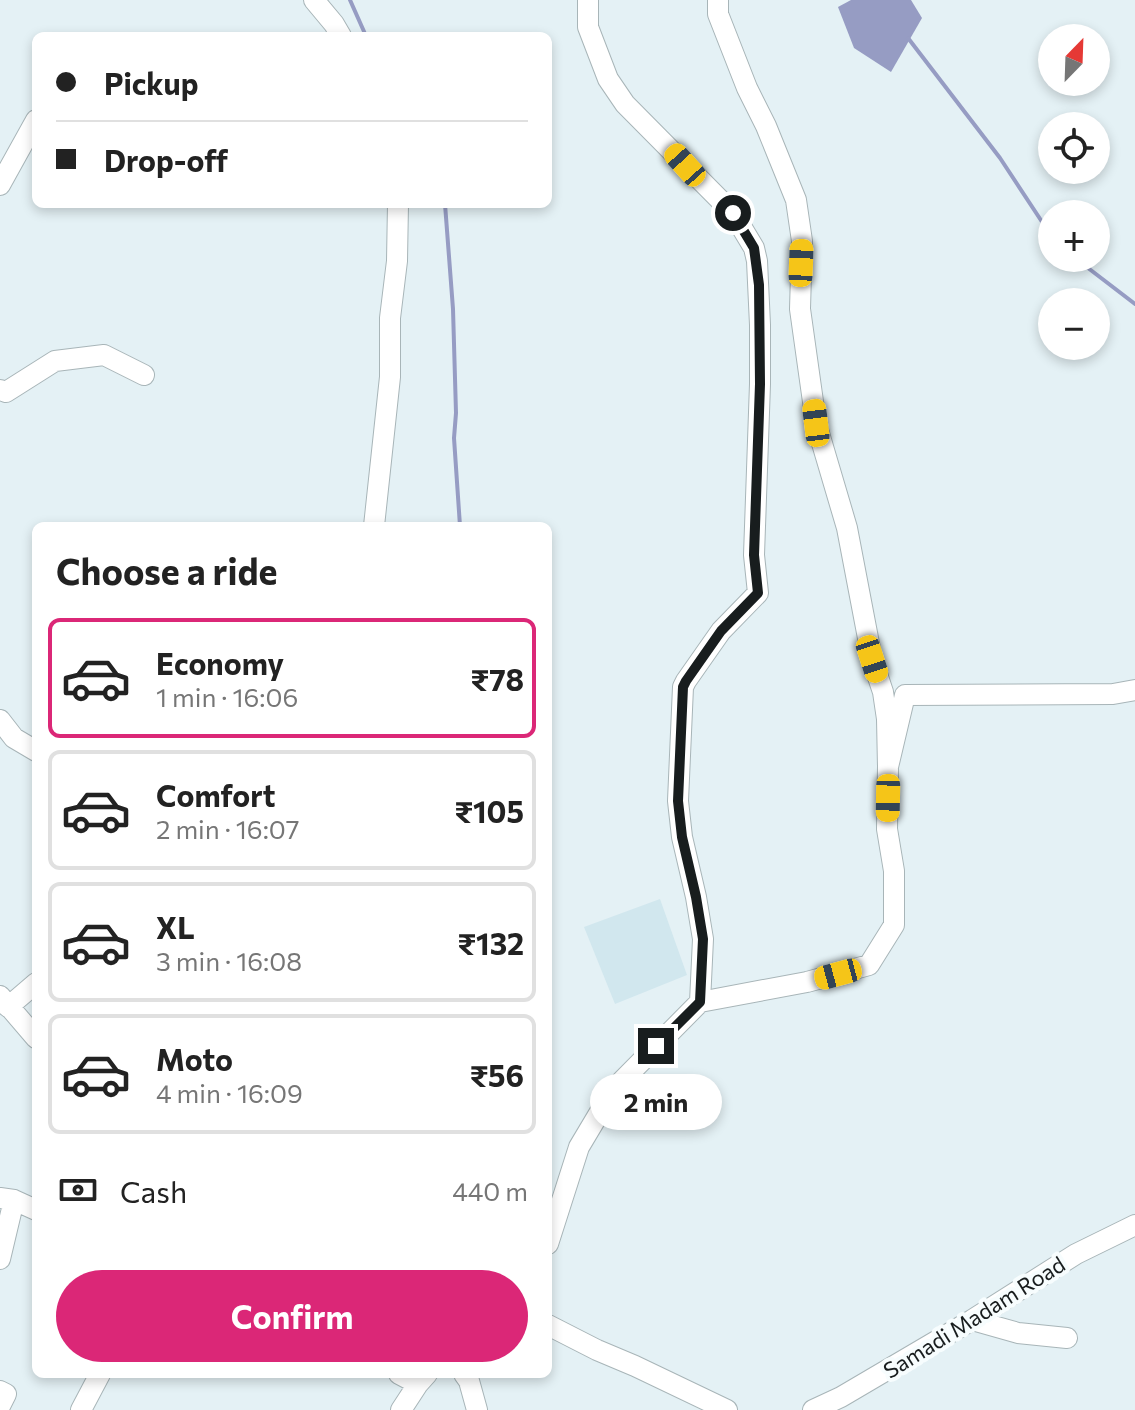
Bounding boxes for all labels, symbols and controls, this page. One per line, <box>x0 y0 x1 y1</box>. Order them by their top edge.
north arrow <box>1038 24 1110 96</box>
map controls <box>1038 24 1110 360</box>
text: Pickup <box>104 64 198 101</box>
button: locate <box>1038 112 1110 184</box>
car <box>660 139 710 191</box>
text: Drop-off <box>104 141 228 178</box>
route start <box>715 195 751 231</box>
button: + <box>1038 200 1110 272</box>
car <box>788 239 814 287</box>
button: − <box>1038 288 1110 360</box>
car <box>801 398 831 448</box>
text: Choose a ride <box>56 548 277 592</box>
car <box>853 632 891 686</box>
icon: car <box>60 642 132 714</box>
text: Economy <box>156 644 284 681</box>
text: ₹78 <box>471 660 524 697</box>
text: 1 min · 16:06 <box>156 681 298 712</box>
icon: car <box>60 774 132 846</box>
car <box>876 774 900 822</box>
text: Comfort <box>156 776 275 813</box>
text: ₹105 <box>454 792 524 829</box>
text: 2 min · 16:07 <box>156 813 299 844</box>
icon: car <box>60 906 132 978</box>
text: XL <box>156 908 195 945</box>
text: ₹132 <box>458 924 524 961</box>
text: 3 min · 16:08 <box>156 945 302 976</box>
car <box>812 956 864 992</box>
route end <box>638 1028 674 1064</box>
icon: car <box>60 1038 132 1110</box>
text: Moto <box>156 1040 233 1077</box>
text: ₹56 <box>470 1056 524 1093</box>
callout: 2 min <box>590 1074 722 1130</box>
text: 4 min · 16:09 <box>156 1077 303 1108</box>
text: 2 min <box>624 1086 688 1117</box>
icon: cash <box>56 1168 100 1212</box>
text: Cash <box>120 1172 187 1209</box>
text: 440 m <box>452 1175 528 1206</box>
street label: Samadi Madam Road <box>878 1250 1070 1384</box>
button: Confirm <box>56 1270 528 1362</box>

